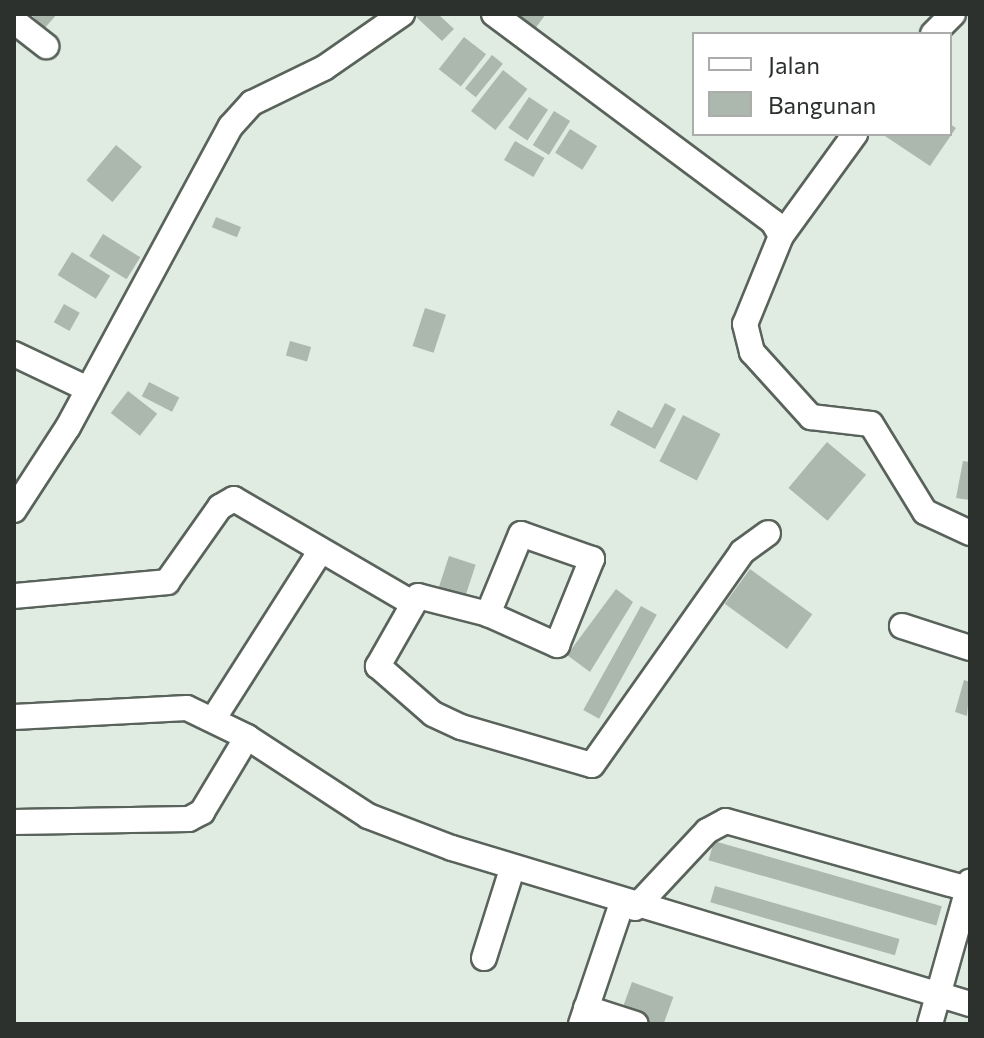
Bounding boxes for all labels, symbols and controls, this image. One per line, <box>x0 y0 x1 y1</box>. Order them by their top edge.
legend <box>692 32 952 136</box>
text: Jalan <box>768 50 820 79</box>
text: Bangunan <box>768 90 876 119</box>

